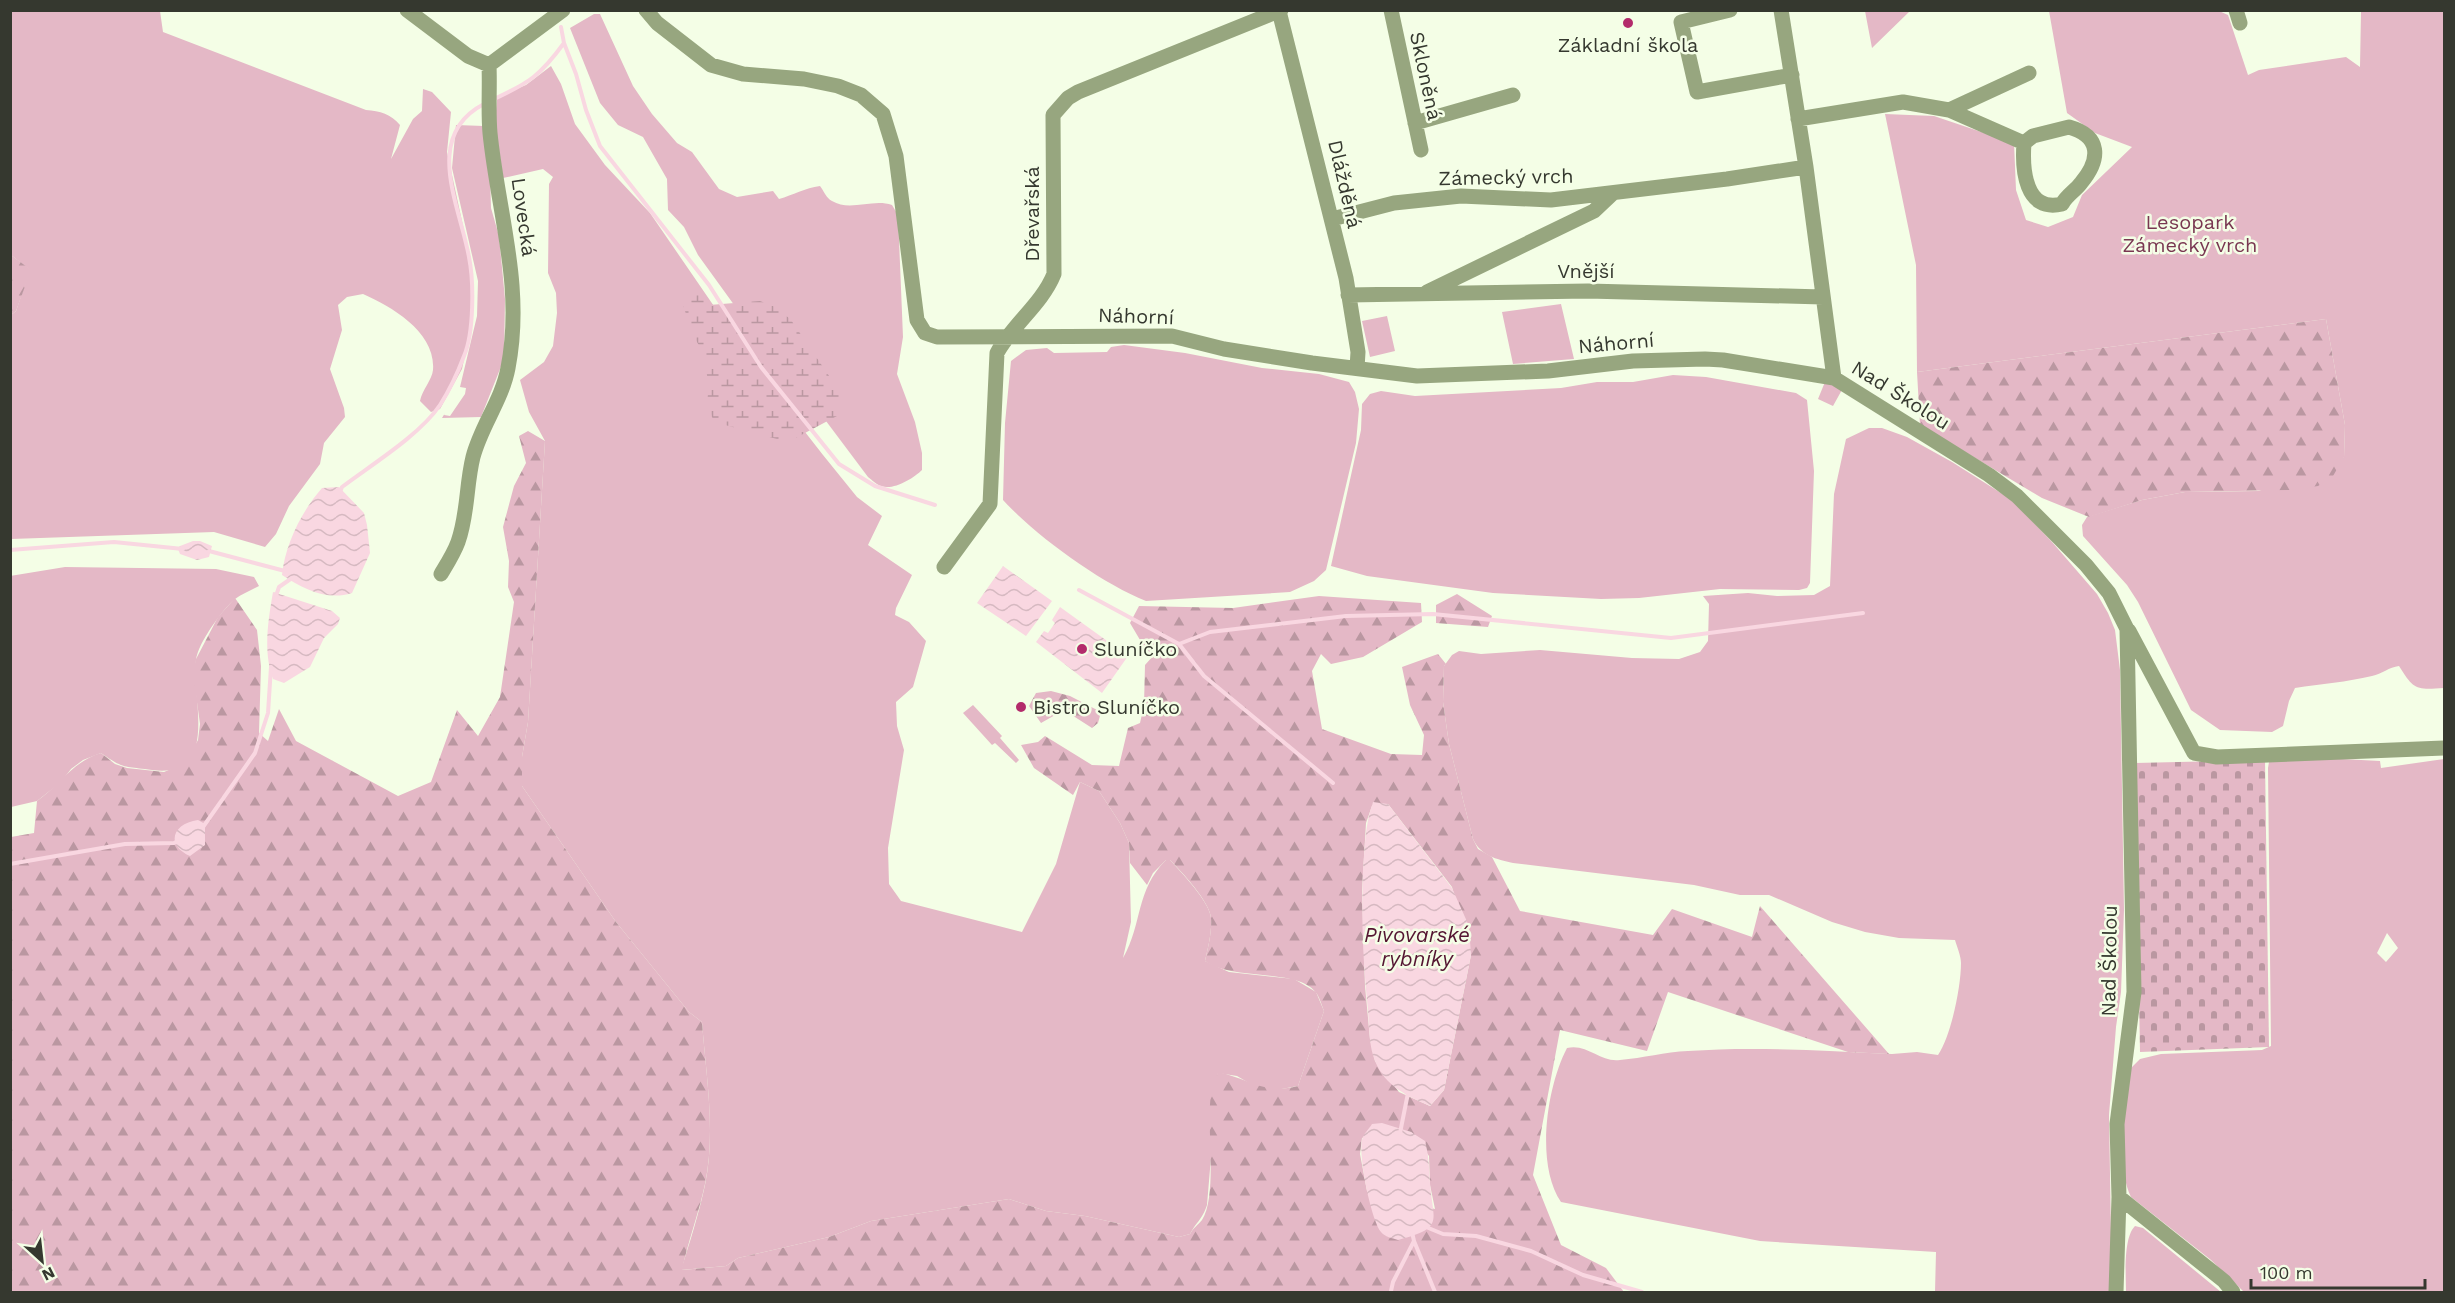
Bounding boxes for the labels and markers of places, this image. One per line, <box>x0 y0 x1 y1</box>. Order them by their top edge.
marker: Základní škola <box>1621 16 1635 30</box>
place label: Základní škola <box>1558 33 1698 57</box>
place label: Sluníčko <box>1094 637 1177 661</box>
marker: Sluníčko <box>1075 642 1089 656</box>
place label: Bistro Sluníčko <box>1033 695 1180 719</box>
marker: Bistro Sluníčko <box>1014 700 1028 714</box>

